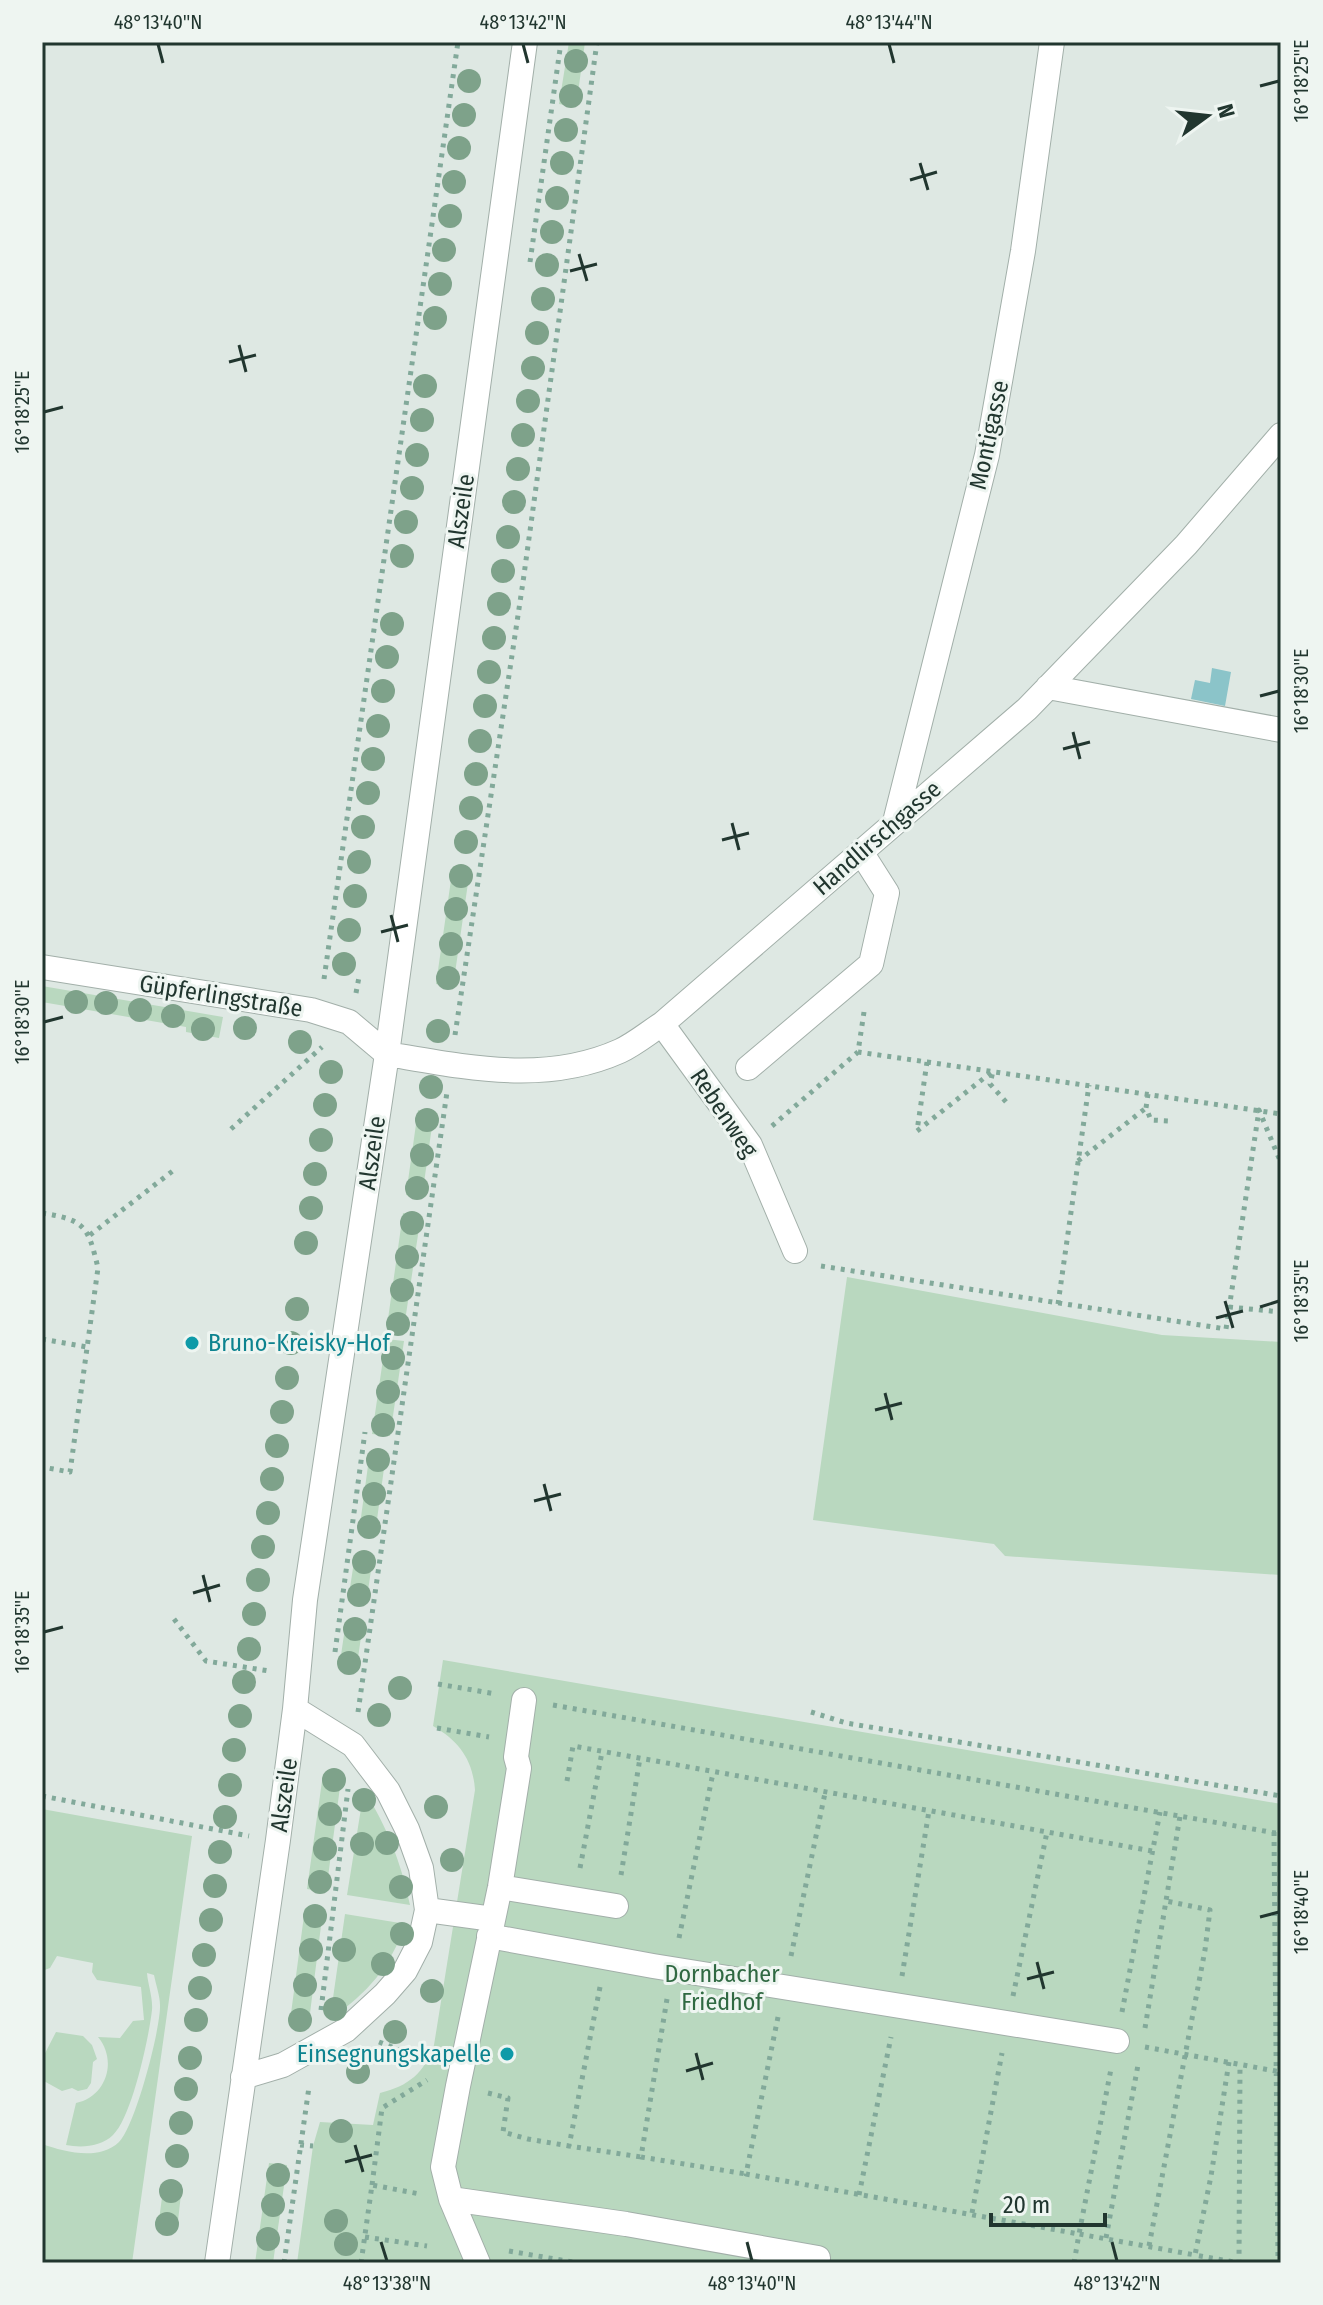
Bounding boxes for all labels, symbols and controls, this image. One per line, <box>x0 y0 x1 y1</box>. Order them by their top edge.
text: 48°13'40"N <box>114 10 202 34</box>
text: 48°13'42"N <box>479 10 567 34</box>
text: 48°13'44"N <box>845 10 933 34</box>
text: 16°18'25"E <box>1289 40 1313 122</box>
north arrow <box>1167 76 1247 156</box>
text: N <box>1211 101 1241 121</box>
text: 16°18'25"E <box>10 371 34 453</box>
street label: Montigasse <box>964 378 1014 492</box>
street label: Alszeile <box>442 472 480 550</box>
text: 16°18'30"E <box>1289 649 1313 733</box>
street label: Handlirschgasse <box>807 775 947 901</box>
street label: Güpferlingstraße <box>137 969 305 1023</box>
text: 16°18'30"E <box>10 980 34 1064</box>
street label: Rebenweg <box>684 1063 764 1163</box>
street label: Alszeile <box>353 1114 391 1192</box>
text: 16°18'35"E <box>1289 1260 1313 1342</box>
place label: Bruno-Kreisky-Hof <box>208 1329 391 1357</box>
marker: Bruno-Kreisky-Hof <box>183 1334 201 1352</box>
text: 16°18'35"E <box>10 1591 34 1673</box>
street label: Alszeile <box>265 1756 303 1834</box>
text: 16°18'40"E <box>1289 1870 1313 1954</box>
park label: Dornbacher Friedhof <box>664 1960 780 2016</box>
place label: Einsegnungskapelle <box>297 2040 491 2068</box>
marker: Einsegnungskapelle <box>498 2045 516 2063</box>
scale bar <box>991 2177 1105 2227</box>
text: 20 m <box>1003 2191 1050 2219</box>
text: 48°13'38"N <box>343 2271 431 2295</box>
text: 48°13'40"N <box>708 2271 796 2295</box>
text: 48°13'42"N <box>1073 2271 1161 2295</box>

